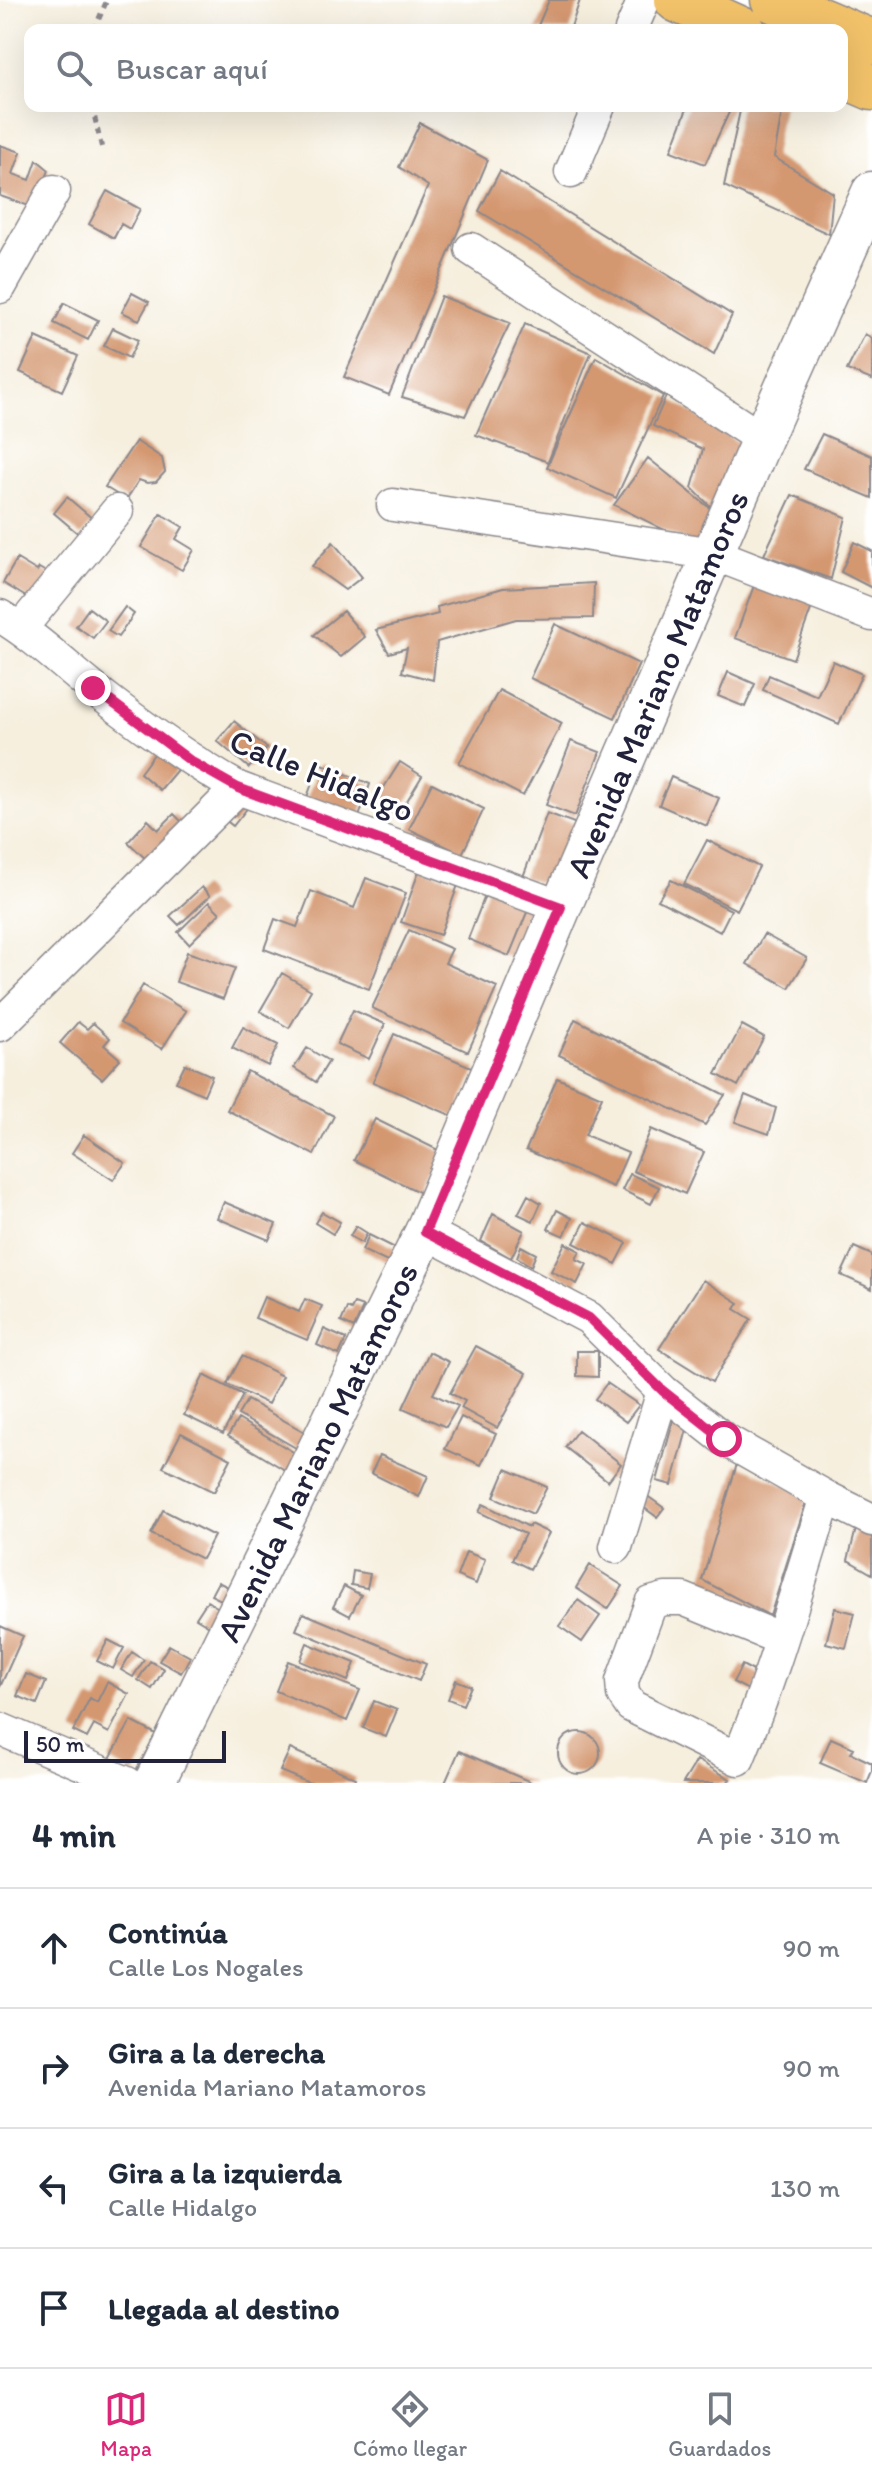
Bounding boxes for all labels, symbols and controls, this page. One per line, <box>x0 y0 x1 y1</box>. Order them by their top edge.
search box <box>24 24 848 112</box>
icon: search <box>52 46 96 90</box>
text: Buscar aquí <box>116 50 268 87</box>
street label: Avenida Mariano Matamoros <box>557 485 758 884</box>
route end <box>75 670 111 706</box>
street label: Calle Hidalgo <box>224 720 420 831</box>
street label: Avenida Mariano Matamoros <box>208 1256 427 1648</box>
route start <box>706 1421 742 1457</box>
scale bar <box>24 1727 226 1763</box>
text: 50 m <box>36 1731 85 1758</box>
text: 4 min <box>32 1815 116 1856</box>
text: A pie · 310 m <box>697 1819 840 1851</box>
text: Continúa <box>108 1914 228 1951</box>
icon: ahead <box>32 1926 76 1970</box>
text: 90 m <box>783 1932 840 1964</box>
text: Calle Los Nogales <box>108 1951 304 1983</box>
text: Gira a la derecha <box>108 2034 325 2071</box>
icon: right <box>32 2046 76 2090</box>
text: 90 m <box>783 2052 840 2084</box>
text: Avenida Mariano Matamoros <box>108 2071 426 2103</box>
text: Gira a la izquierda <box>108 2154 342 2191</box>
icon: left <box>32 2166 76 2210</box>
text: 130 m <box>770 2172 840 2204</box>
text: Calle Hidalgo <box>108 2191 257 2223</box>
icon: arrive <box>32 2286 76 2330</box>
text: Llegada al destino <box>108 2290 340 2327</box>
tab: Mapa <box>101 2387 152 2462</box>
tab: Cómo llegar <box>353 2387 467 2462</box>
tab: Guardados <box>668 2387 771 2462</box>

